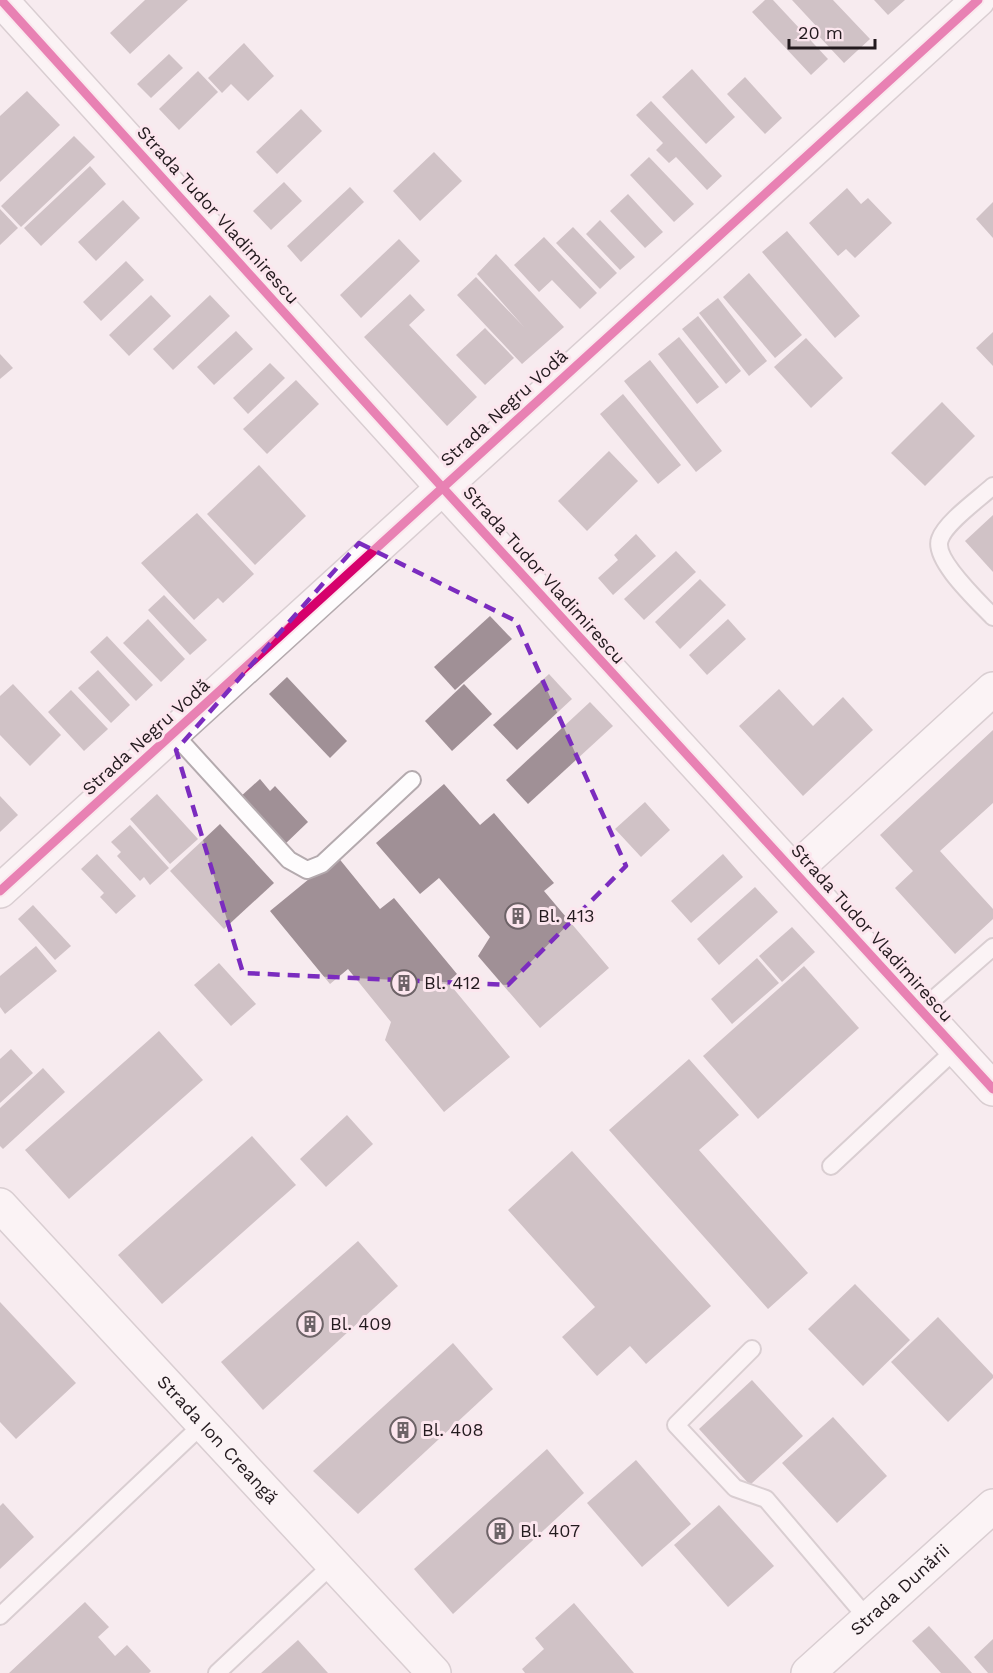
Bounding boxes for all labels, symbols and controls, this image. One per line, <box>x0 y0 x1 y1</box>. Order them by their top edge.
scale bar <box>789 12 874 50</box>
text: 20 m <box>798 22 843 43</box>
street label: Strada Tudor Vladimirescu <box>133 121 304 308</box>
street label: Strada Negru Vodă <box>436 345 572 470</box>
street label: Strada Tudor Vladimirescu <box>459 481 630 668</box>
street label: Strada Negru Vodă <box>78 674 214 799</box>
street label: Strada Tudor Vladimirescu <box>787 839 958 1026</box>
building icon: Bl. 413 <box>503 901 533 931</box>
place label: Bl. 413 <box>538 905 594 926</box>
building icon: Bl. 412 <box>389 968 419 998</box>
place label: Bl. 412 <box>424 972 480 993</box>
building icon: Bl. 409 <box>295 1309 325 1339</box>
place label: Bl. 409 <box>330 1313 392 1334</box>
street label: Strada Ion Creangă <box>153 1371 283 1508</box>
building icon: Bl. 408 <box>388 1415 418 1445</box>
place label: Bl. 408 <box>422 1419 483 1440</box>
building icon: Bl. 407 <box>485 1516 515 1546</box>
place label: Bl. 407 <box>520 1520 580 1541</box>
street label: Strada Dunării <box>846 1540 954 1640</box>

